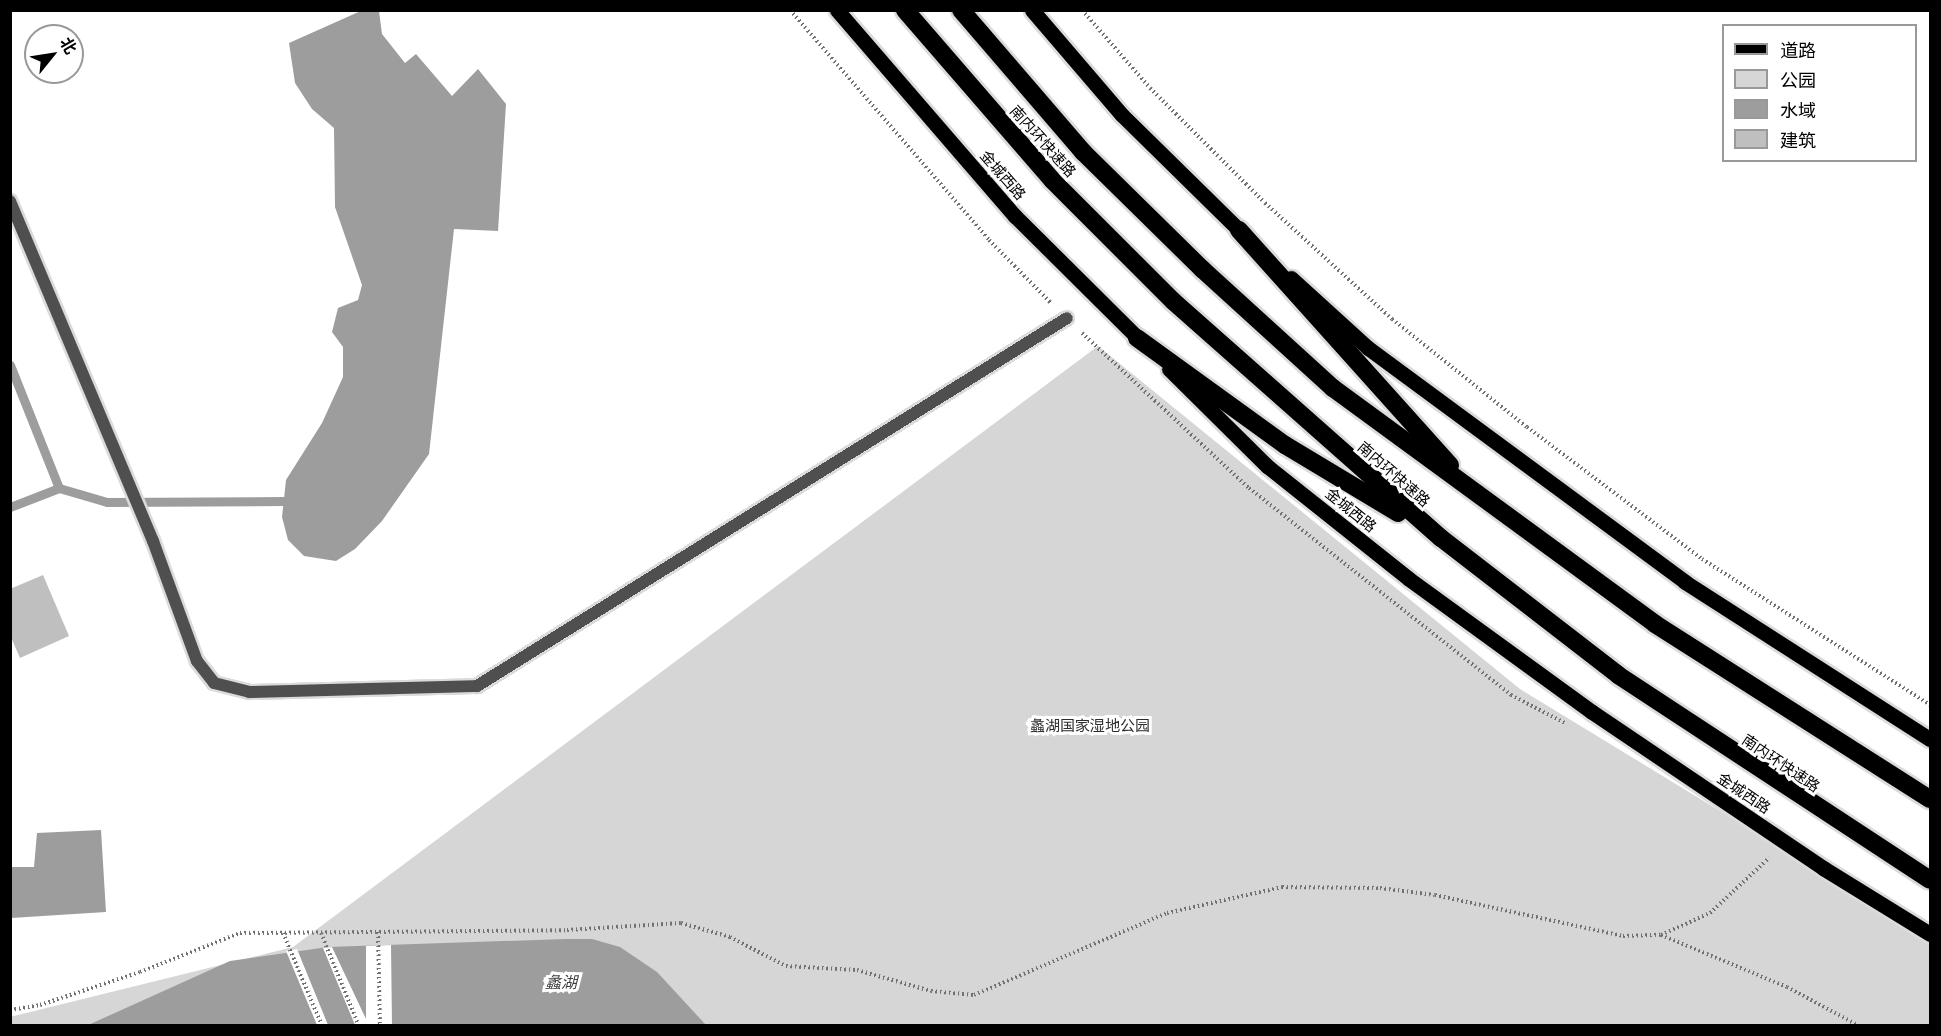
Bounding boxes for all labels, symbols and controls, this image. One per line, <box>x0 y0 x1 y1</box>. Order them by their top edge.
north arrow <box>24 24 84 84</box>
legend <box>1722 24 1917 162</box>
text: 北 <box>57 35 80 57</box>
text: 道路 <box>1780 41 1816 61</box>
text: 公园 <box>1780 71 1816 91</box>
text: 水域 <box>1780 101 1816 121</box>
street label: 南内环快速路 <box>1006 102 1080 180</box>
text: 建筑 <box>1780 131 1816 151</box>
street label: 金城西路 <box>977 146 1029 204</box>
street label: 南内环快速路 <box>1354 438 1434 510</box>
street label: 金城西路 <box>1322 484 1380 536</box>
park label: 蠡湖国家湿地公园 <box>1030 717 1150 735</box>
street label: 南内环快速路 <box>1739 730 1823 796</box>
street label: 金城西路 <box>1714 769 1774 817</box>
water label: 蠡湖 <box>545 973 577 993</box>

